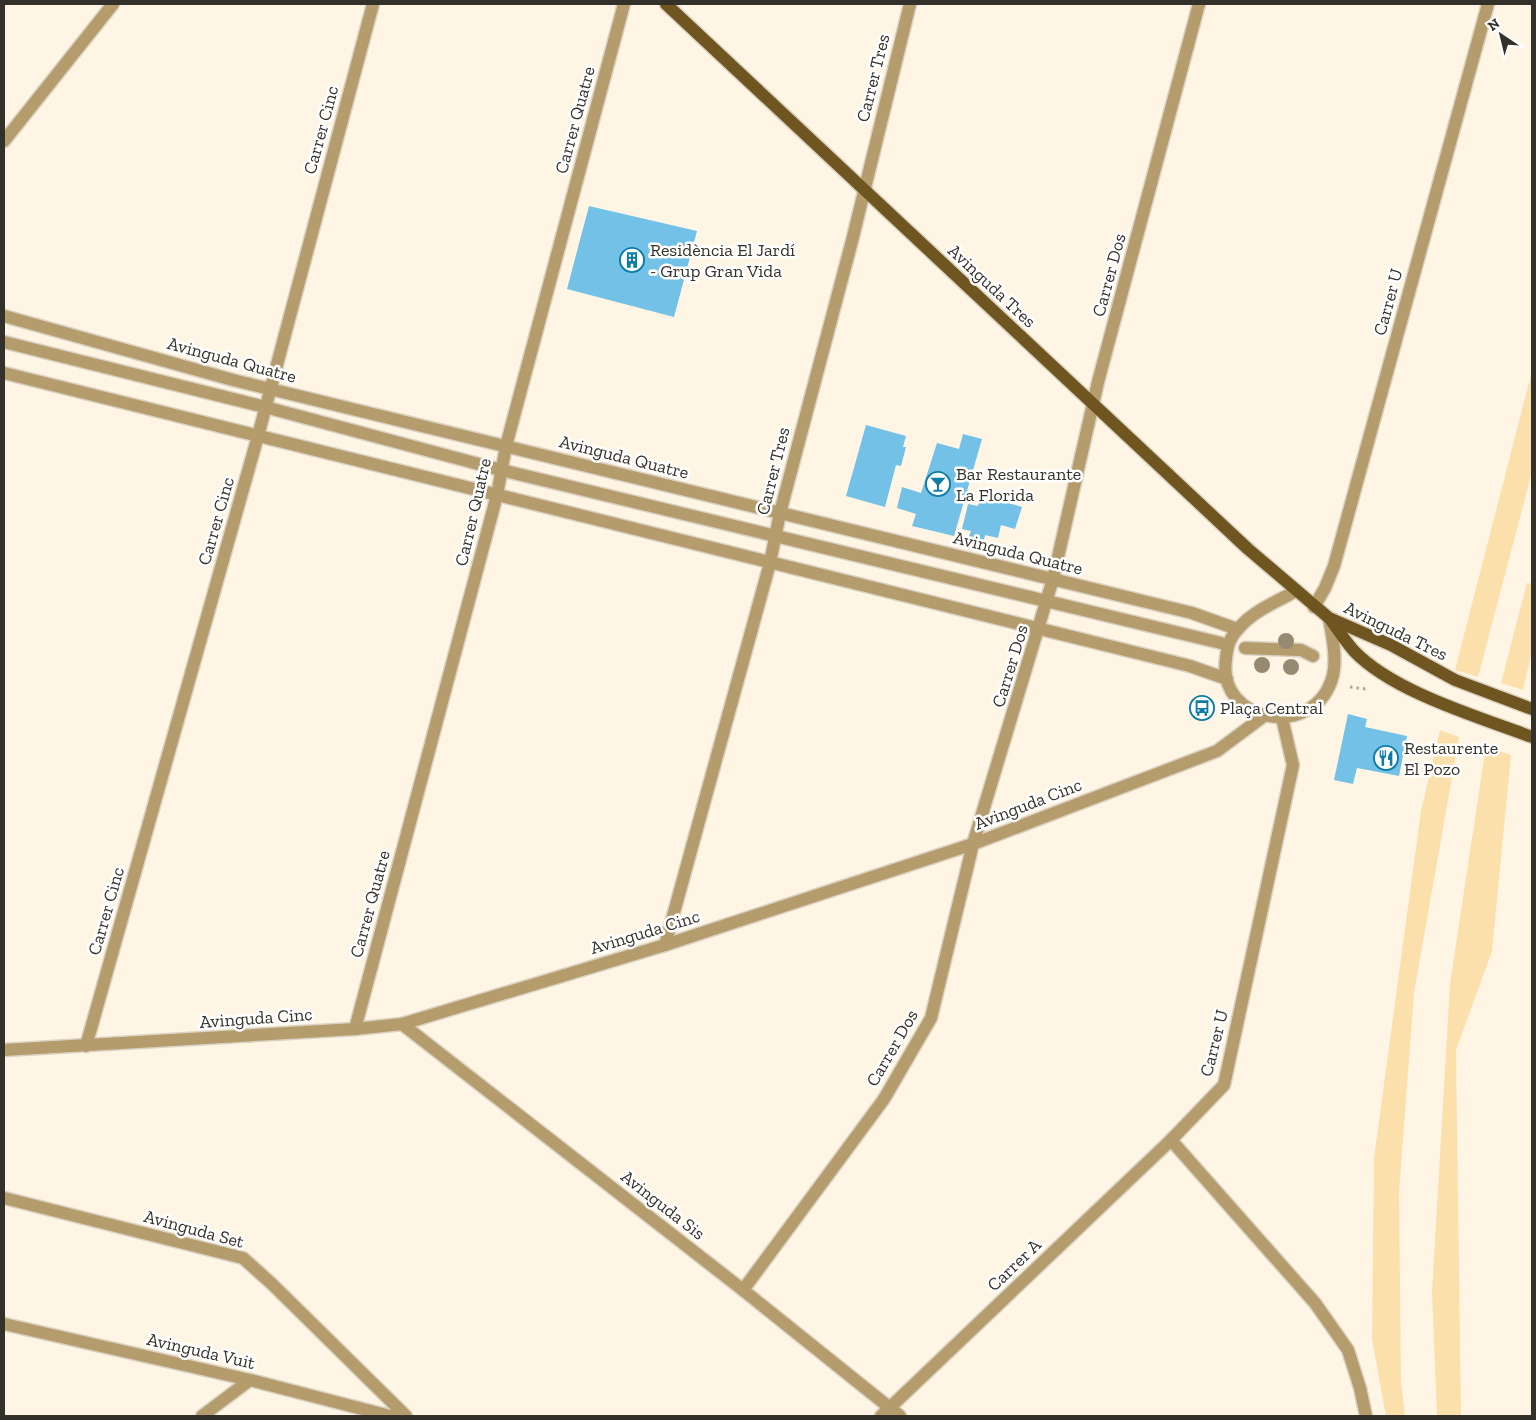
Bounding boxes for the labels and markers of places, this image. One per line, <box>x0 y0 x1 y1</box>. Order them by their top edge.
place label: Residència El Jardí - Grup Gran Vida <box>650 239 795 282</box>
building icon: Residència El Jardí - Grup Gran Vida <box>619 247 645 273</box>
place label: Bar Restaurante La Florida <box>956 463 1081 506</box>
bar icon: Bar Restaurante La Florida <box>925 471 951 497</box>
bus stop icon: Plaça Central <box>1189 695 1215 721</box>
place label: Plaça Central <box>1220 697 1323 719</box>
place label: Restaurente El Pozo <box>1404 737 1498 780</box>
restaurant icon: Restaurente El Pozo <box>1373 745 1399 771</box>

